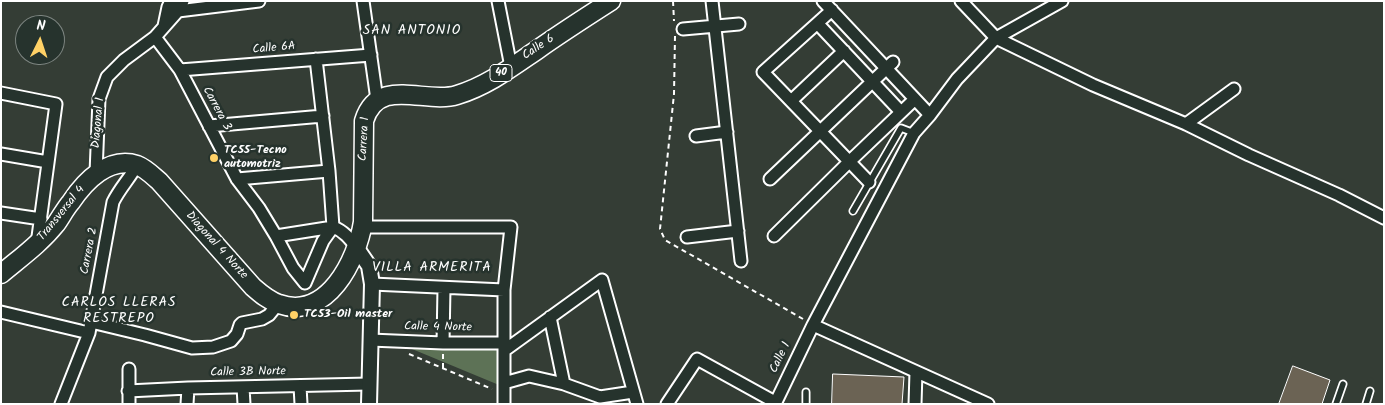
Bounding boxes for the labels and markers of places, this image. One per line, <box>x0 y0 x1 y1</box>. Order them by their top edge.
place label: TC55-Tecno automotriz <box>224 144 287 172</box>
marker: TC55-Tecno automotriz <box>208 152 220 164</box>
place label: TC53-Oil master <box>304 308 392 322</box>
marker: TC53-Oil master <box>288 309 300 321</box>

